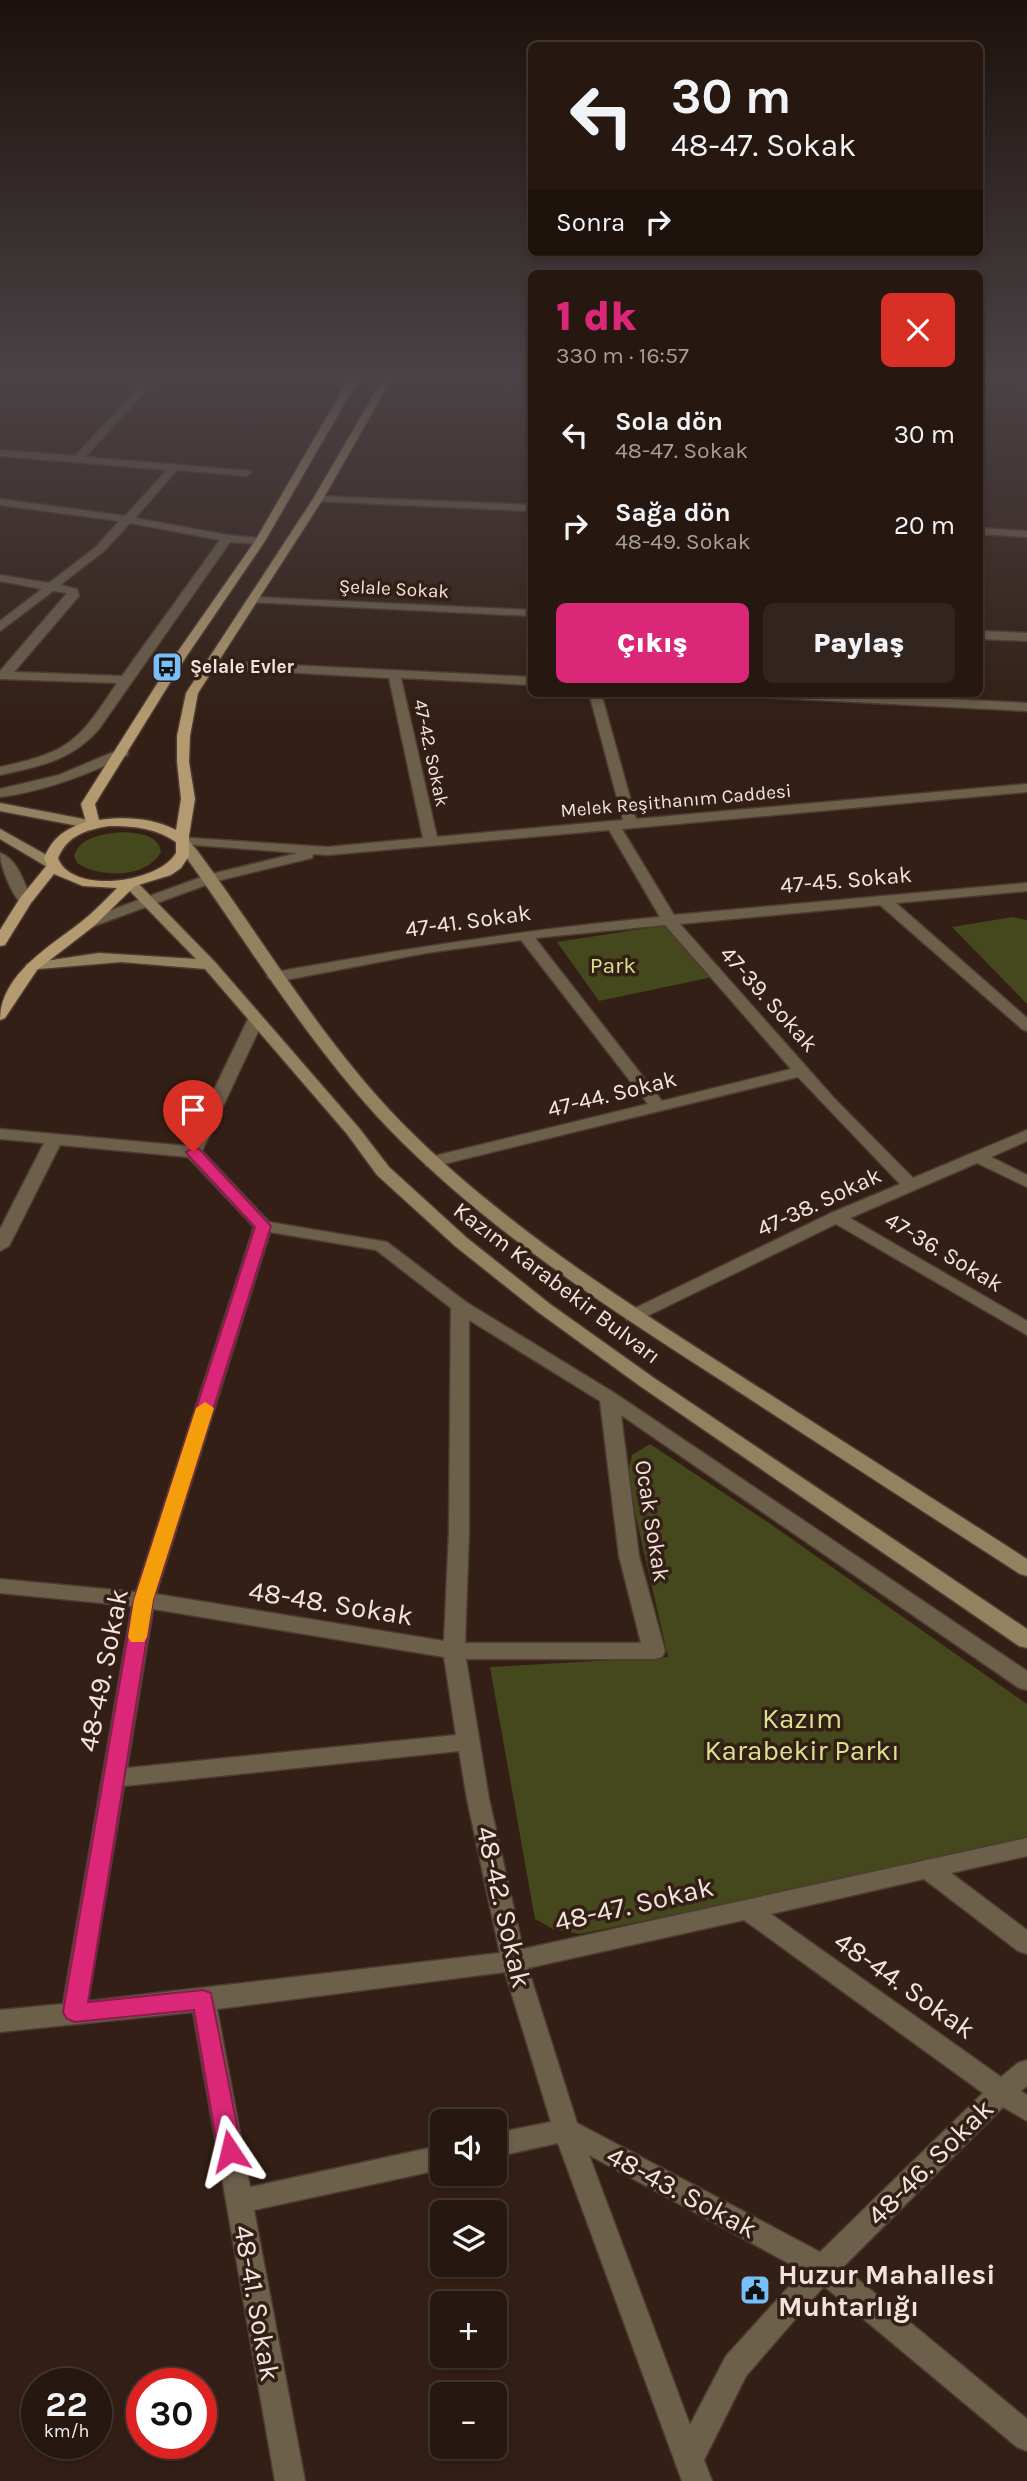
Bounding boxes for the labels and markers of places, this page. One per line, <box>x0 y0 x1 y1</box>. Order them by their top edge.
bus stop icon: Şelale Evler <box>150 650 184 684</box>
place label: Şelale Evler <box>190 656 295 678</box>
pin <box>163 1080 223 1152</box>
place label: Huzur Mahallesi Muhtarlığı <box>778 2258 995 2323</box>
public building icon: Huzur Mahallesi Muhtarlığı <box>738 2273 772 2307</box>

